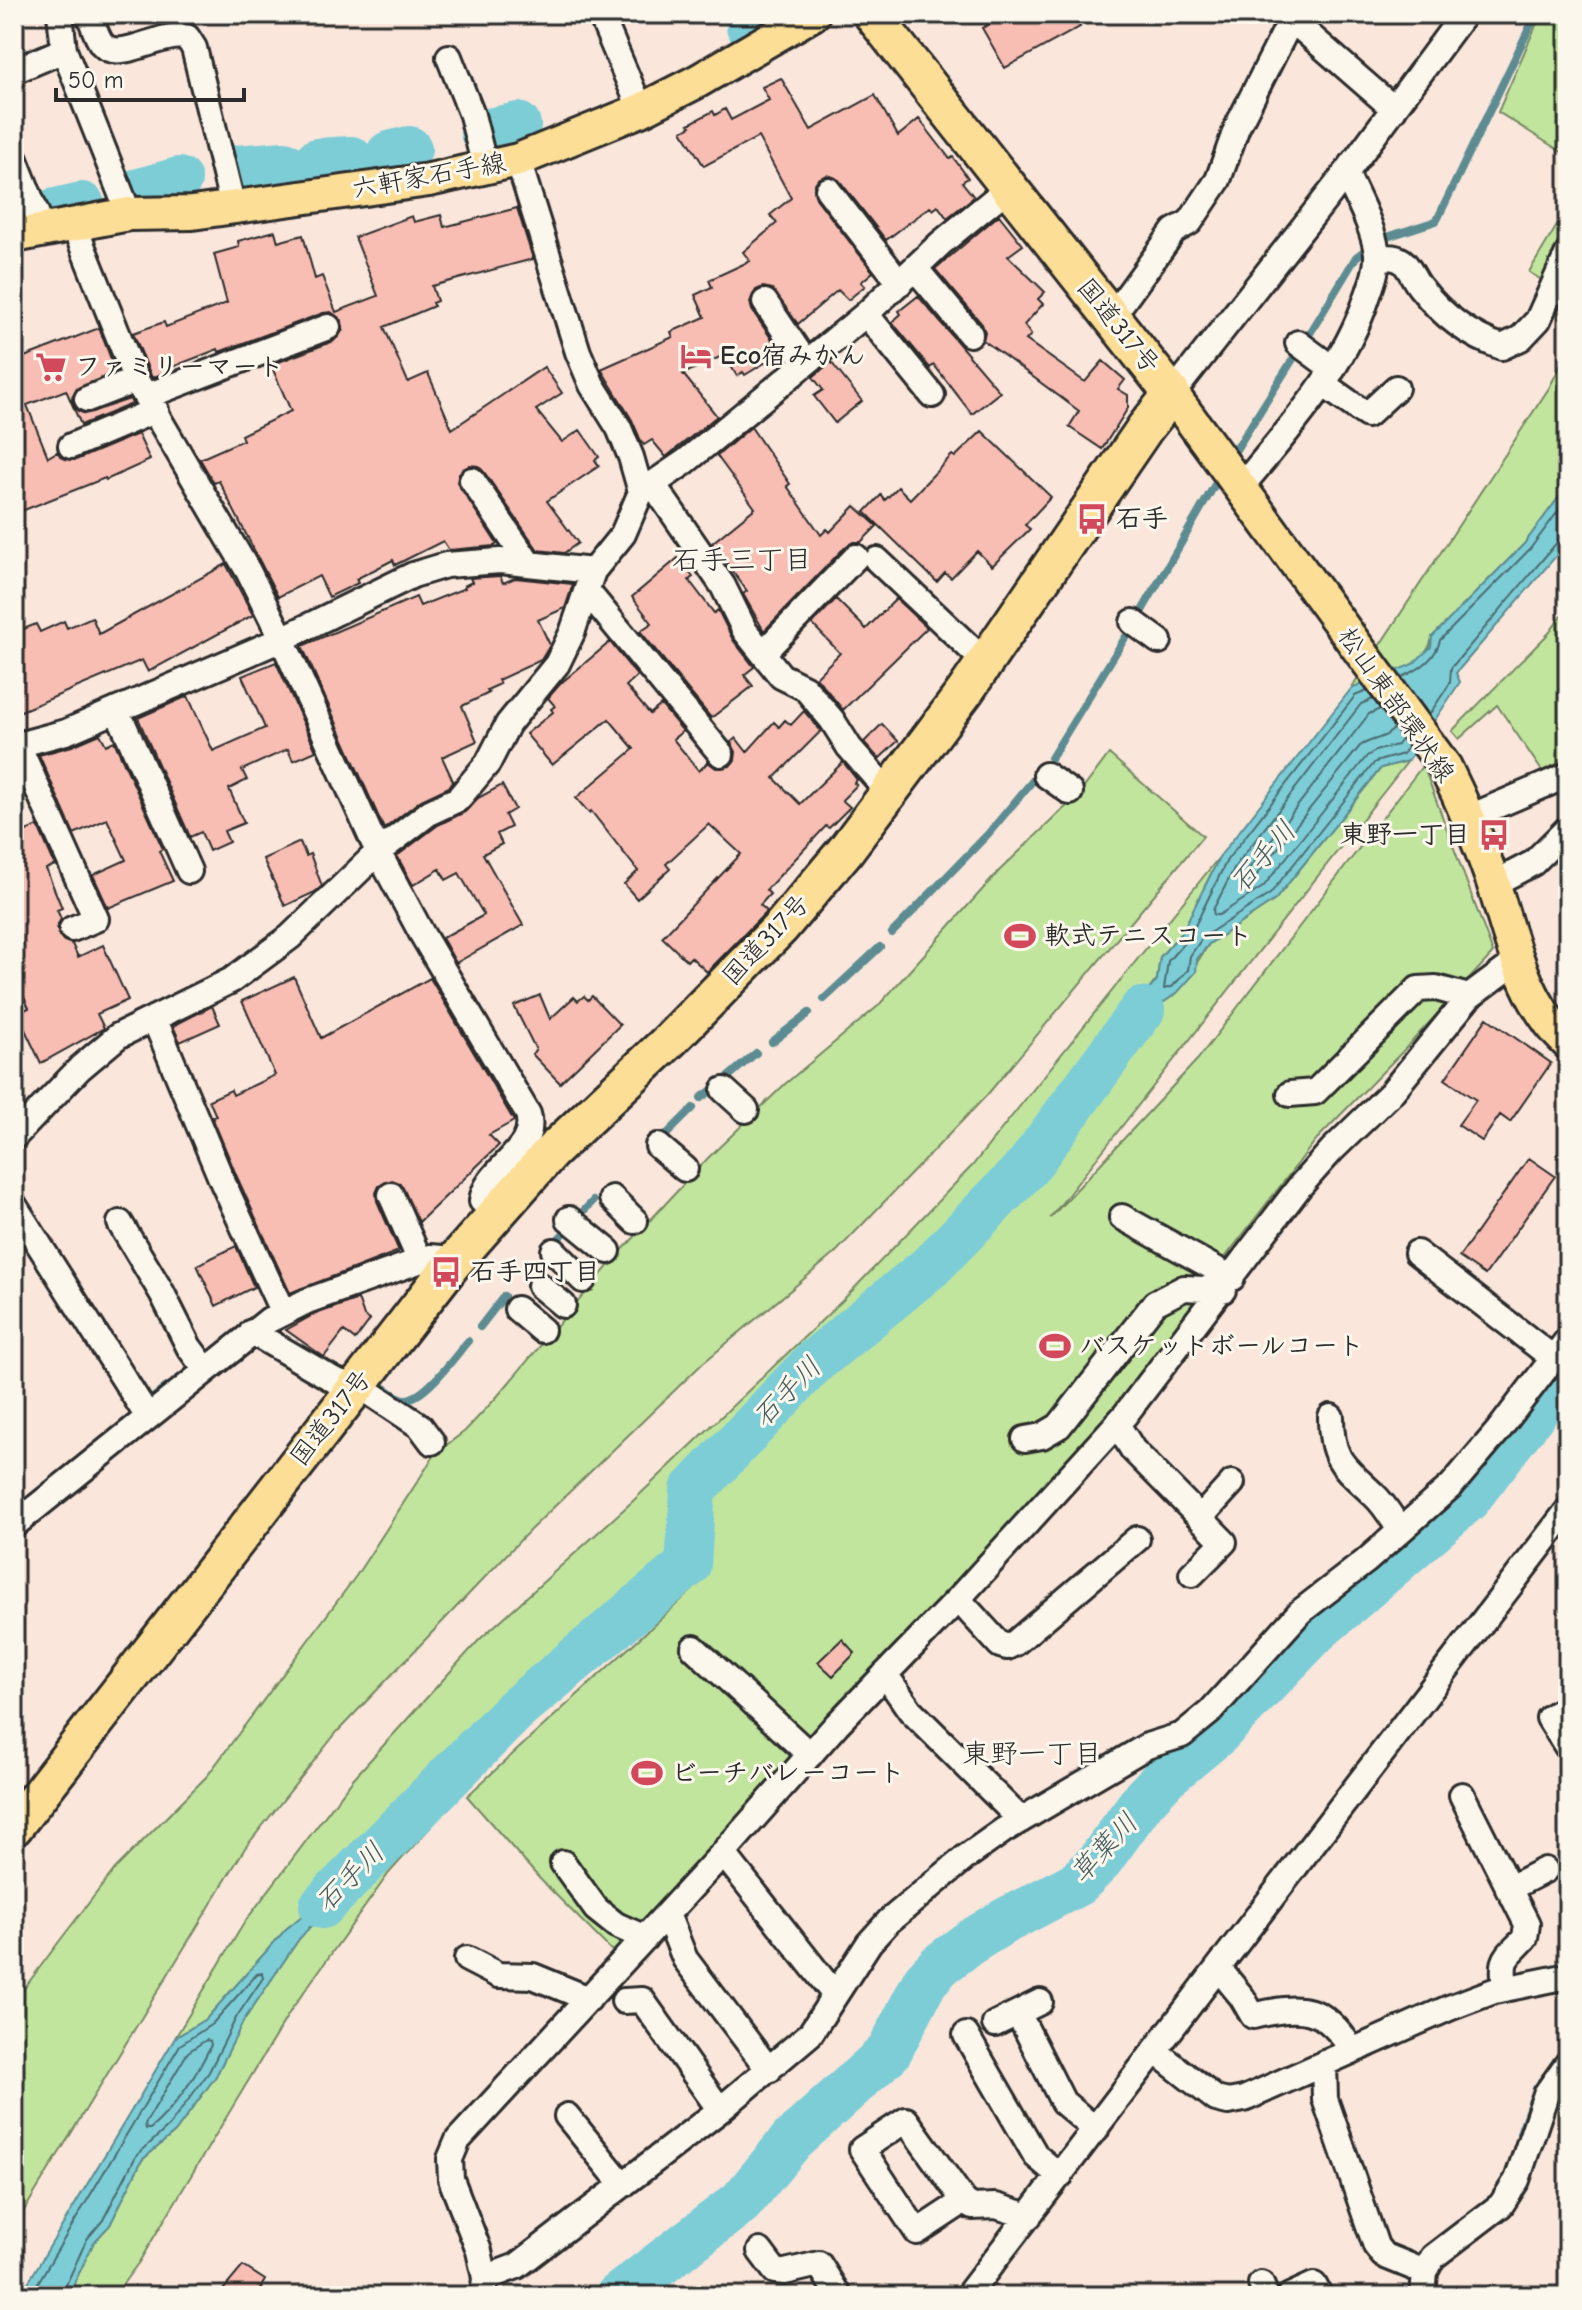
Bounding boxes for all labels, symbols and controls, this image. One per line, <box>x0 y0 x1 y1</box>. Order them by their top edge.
scale bar <box>56 52 244 102</box>
text: 50 m <box>68 66 124 94</box>
street label: 六軒家石手線 <box>350 148 508 204</box>
street label: 国道317号 <box>1071 272 1165 380</box>
hotel icon: Eco宿みかん <box>679 339 713 373</box>
place label: Eco宿みかん <box>720 341 866 371</box>
supermarket icon: ファミリーマート <box>34 350 68 384</box>
place label: ファミリーマート <box>75 352 284 382</box>
bus stop icon: 石手 <box>1075 502 1109 536</box>
place label: 石手 <box>1116 504 1168 534</box>
district label: 石手三丁目 <box>672 544 812 576</box>
street label: 松山東部環状線 <box>1332 622 1460 788</box>
water label: 石手川 <box>1223 815 1303 899</box>
bus stop icon: 東野一丁目 <box>1477 818 1511 852</box>
place label: 東野一丁目 <box>1340 820 1470 850</box>
street label: 国道317号 <box>716 888 816 992</box>
sports icon: 軟式テニスコート <box>1003 919 1037 953</box>
place label: 軟式テニスコート <box>1044 921 1253 951</box>
bus stop icon: 石手四丁目 <box>429 1255 463 1289</box>
place label: 石手四丁目 <box>470 1257 600 1287</box>
sports icon: バスケットボールコート <box>1038 1329 1072 1363</box>
place label: バスケットボールコート <box>1079 1331 1364 1361</box>
water label: 石手川 <box>746 1351 828 1433</box>
street label: 国道317号 <box>284 1364 378 1472</box>
district label: 東野一丁目 <box>962 1738 1102 1770</box>
sports icon: ビーチバレーコート <box>630 1756 664 1790</box>
place label: ビーチバレーコート <box>671 1758 905 1788</box>
water label: 草葉川 <box>1064 1806 1144 1890</box>
water label: 石手川 <box>309 1836 391 1918</box>

